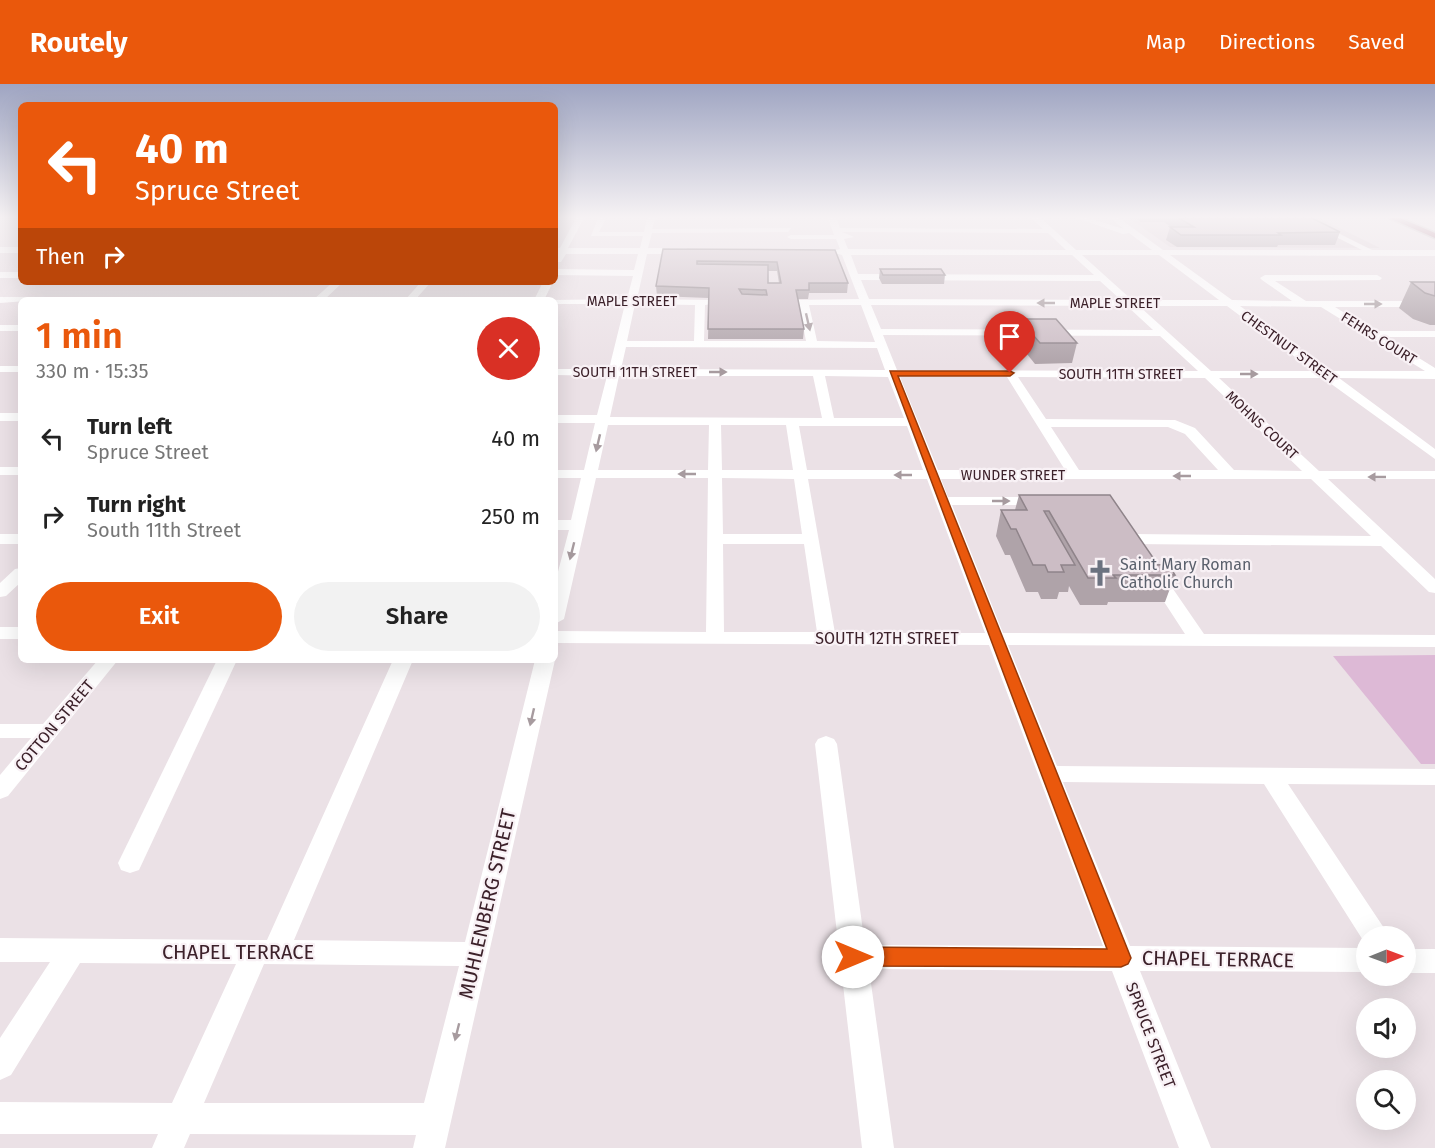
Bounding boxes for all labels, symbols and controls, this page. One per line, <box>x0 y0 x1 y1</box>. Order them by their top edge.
text: Routely <box>30 26 128 59</box>
text: Map <box>1146 29 1186 55</box>
text: Directions <box>1219 29 1315 55</box>
text: Saved <box>1348 29 1405 55</box>
text: 40 m <box>135 124 229 174</box>
icon: left <box>36 126 114 204</box>
text: Spruce Street <box>135 175 299 207</box>
icon: right <box>97 240 130 273</box>
text: Then <box>36 243 85 270</box>
street label: MAPLE STREET <box>587 293 678 310</box>
street label: MAPLE STREET <box>1070 295 1161 312</box>
one-way arrow <box>1036 298 1055 307</box>
one-way arrow <box>1363 299 1382 309</box>
street label: CHESTNUT STREET <box>1237 307 1341 388</box>
street label: FEHRS COURT <box>1338 309 1420 369</box>
pin <box>984 311 1035 373</box>
one-way arrow <box>804 313 813 332</box>
text: 1 min <box>36 314 123 358</box>
button: close <box>477 317 540 380</box>
icon: arrive <box>993 320 1026 353</box>
text: 330 m · 15:35 <box>36 359 149 383</box>
street label: SOUTH 11TH STREET <box>573 364 698 381</box>
street label: SOUTH 11TH STREET <box>1059 366 1184 383</box>
one-way arrow <box>709 367 728 377</box>
one-way arrow <box>1240 369 1259 379</box>
street label: MOHNS COURT <box>1222 388 1302 464</box>
text: Turn left <box>87 413 172 440</box>
icon: left <box>36 422 69 455</box>
text: 40 m <box>491 425 540 452</box>
one-way arrow <box>593 434 602 453</box>
text: Spruce Street <box>87 440 209 464</box>
street label: WUNDER STREET <box>961 467 1066 484</box>
one-way arrow <box>677 469 696 479</box>
one-way arrow <box>893 470 912 480</box>
one-way arrow <box>1172 471 1191 481</box>
one-way arrow <box>1367 472 1386 482</box>
text: Turn right <box>87 491 186 518</box>
one-way arrow <box>992 496 1011 506</box>
icon: right <box>36 500 69 533</box>
text: 250 m <box>481 503 540 530</box>
text: South 11th Street <box>87 518 241 542</box>
one-way arrow <box>566 542 576 560</box>
place label: Saint Mary Roman Catholic Church <box>1120 555 1251 592</box>
church icon: Saint Mary Roman Catholic Church <box>1085 558 1115 588</box>
button: Exit <box>36 582 282 651</box>
button: Share <box>294 582 540 651</box>
street label: SOUTH 12TH STREET <box>815 629 959 648</box>
street label: COTTON STREET <box>11 675 98 775</box>
one-way arrow <box>526 708 536 726</box>
street label: MUHLENBERG STREET <box>453 806 521 1001</box>
position arrow <box>821 925 885 989</box>
north arrow <box>1356 926 1416 986</box>
map controls <box>1356 926 1416 1130</box>
street label: CHAPEL TERRACE <box>162 940 314 964</box>
street label: CHAPEL TERRACE <box>1142 946 1294 972</box>
street label: SPRUCE STREET <box>1122 980 1180 1091</box>
button: sound <box>1356 998 1416 1058</box>
one-way arrow <box>451 1022 461 1041</box>
button: search <box>1356 1070 1416 1130</box>

